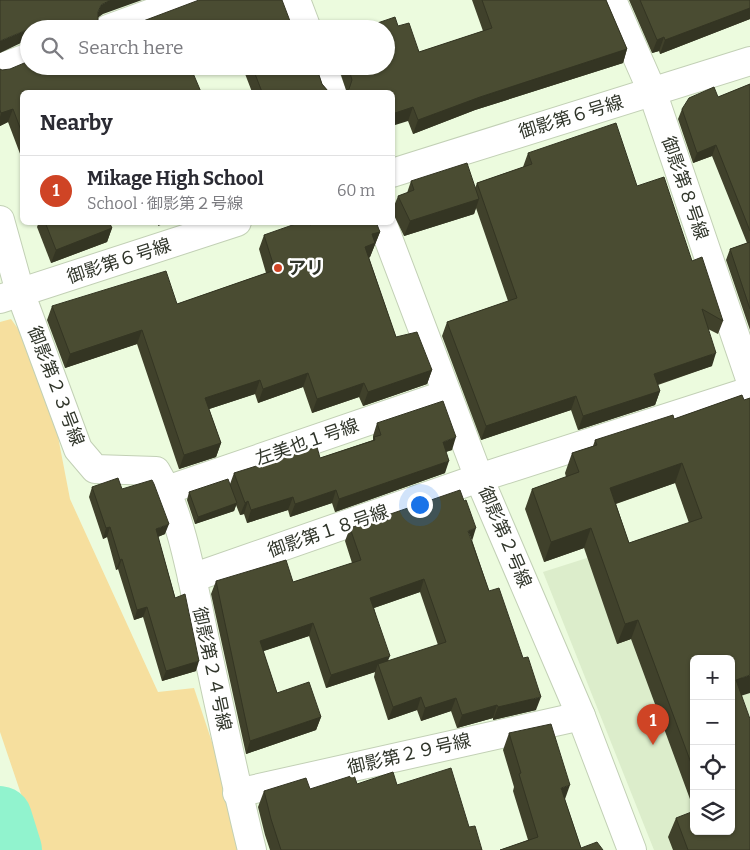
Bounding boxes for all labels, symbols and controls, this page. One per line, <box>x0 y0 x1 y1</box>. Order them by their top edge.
search box <box>20 20 395 75</box>
icon: search <box>38 34 66 62</box>
text: Search here <box>78 36 183 59</box>
street label: 御影第６号線 <box>516 91 626 143</box>
text: Nearby <box>40 110 113 136</box>
street label: 御影第８号線 <box>657 133 713 243</box>
text: Mikage High School <box>87 167 264 190</box>
text: 1 <box>53 181 59 200</box>
text: 60 m <box>337 181 375 200</box>
text: School · 御影第２号線 <box>87 194 243 213</box>
street label: 御影第６号線 <box>64 234 174 288</box>
place label: アリ <box>288 257 324 279</box>
marker: アリ <box>272 262 284 274</box>
street label: 御影第２３号線 <box>23 323 89 449</box>
street label: 左美也１号線 <box>252 414 362 470</box>
street label: 御影第２号線 <box>474 483 536 591</box>
your location <box>407 492 433 518</box>
street label: 御影第１８号線 <box>265 500 391 562</box>
street label: 御影第２４号線 <box>188 605 236 733</box>
map controls <box>690 655 735 835</box>
button: + <box>690 655 735 700</box>
button: − <box>690 700 735 745</box>
pin: 1 <box>637 704 669 745</box>
street label: 御影第２９号線 <box>345 729 473 779</box>
button: locate <box>690 745 735 790</box>
button: layers <box>690 790 735 835</box>

